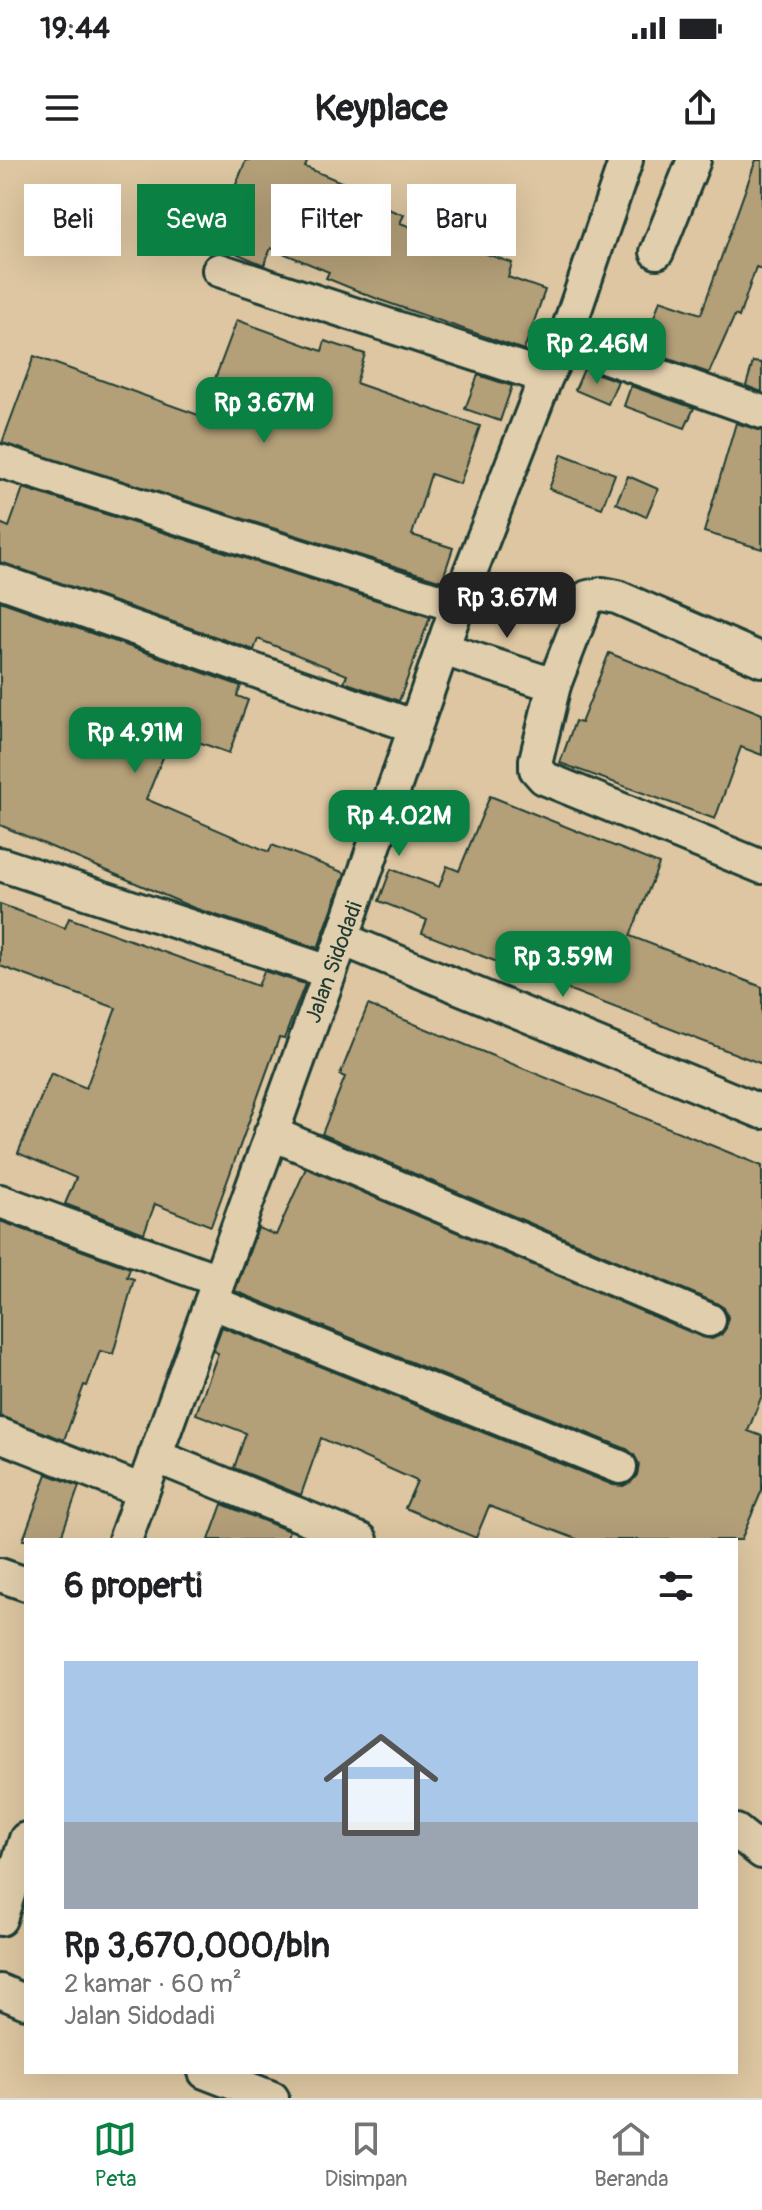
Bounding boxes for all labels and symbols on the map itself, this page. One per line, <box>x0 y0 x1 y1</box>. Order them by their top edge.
pin: Rp 2.46M <box>514 318 680 386</box>
pin: Rp 3.67M <box>181 377 347 445</box>
pin: Rp 3.67M <box>424 572 590 640</box>
pin: Rp 4.91M <box>52 707 218 775</box>
pin: Rp 4.02M <box>316 790 482 858</box>
street label: Jalan Sidodadi <box>299 898 369 1027</box>
pin: Rp 3.59M <box>480 931 646 999</box>

